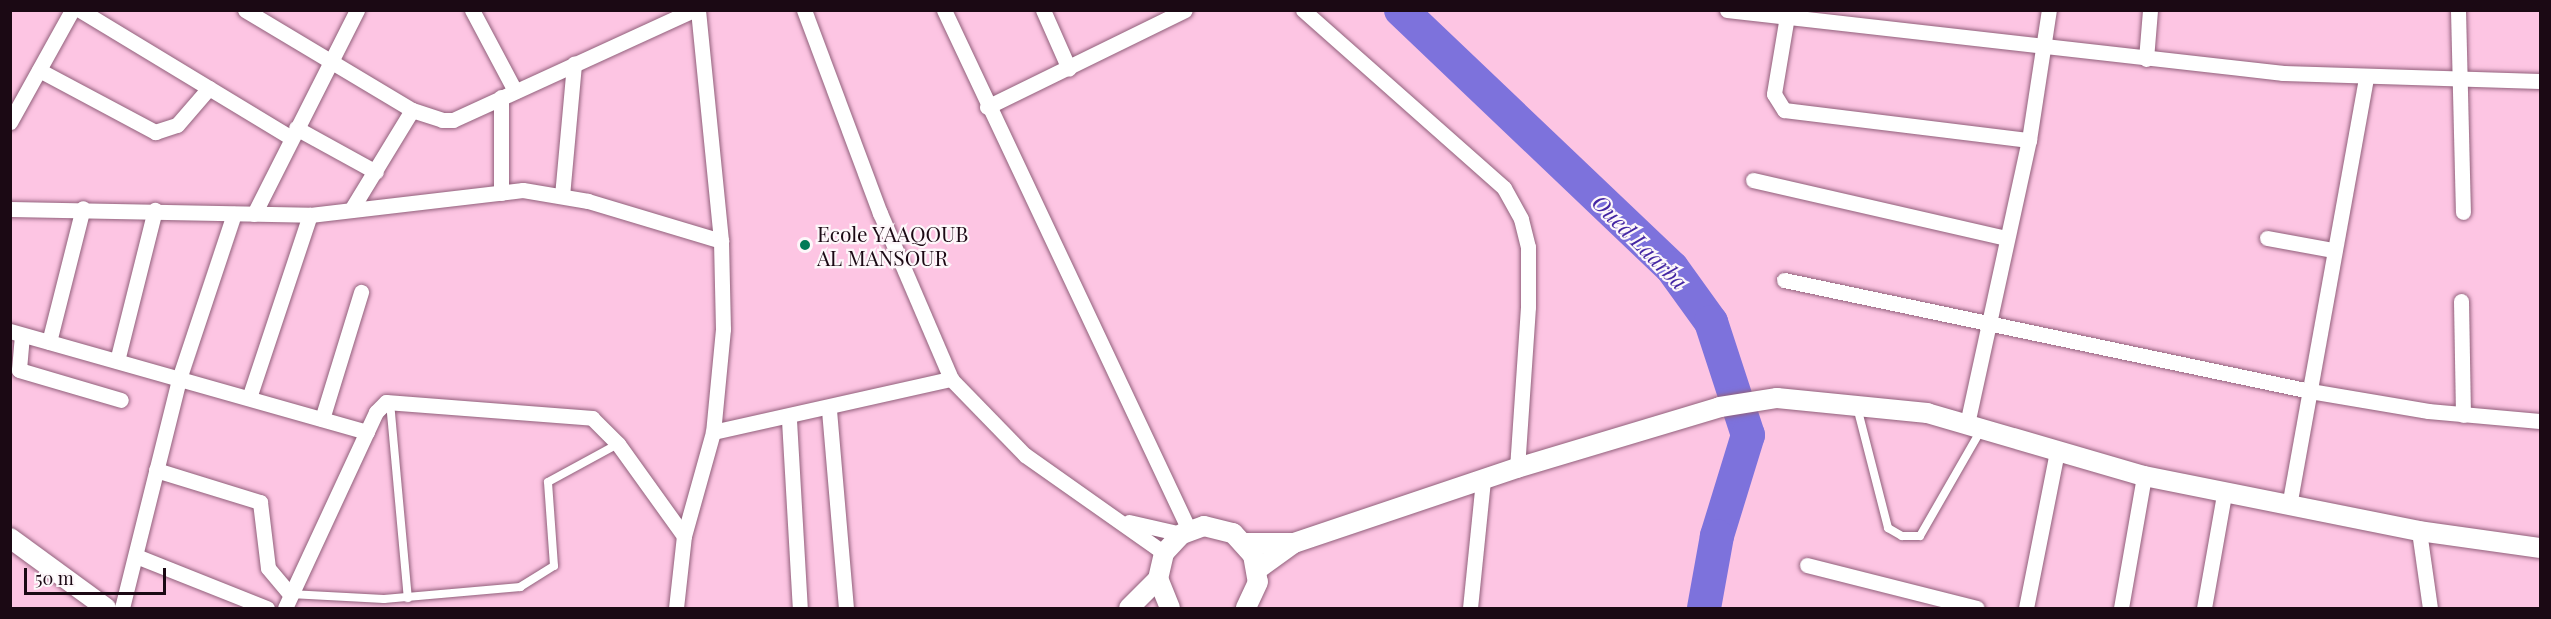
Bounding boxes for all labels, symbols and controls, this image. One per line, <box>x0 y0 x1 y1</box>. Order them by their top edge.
water label: Oued Laarba <box>1587 189 1693 295</box>
place label: Ecole YAAQOUB AL MANSOUR <box>817 220 969 270</box>
marker: Ecole YAAQOUB AL MANSOUR <box>798 238 812 252</box>
scale bar <box>27 556 170 594</box>
text: 50 m <box>35 566 74 590</box>

